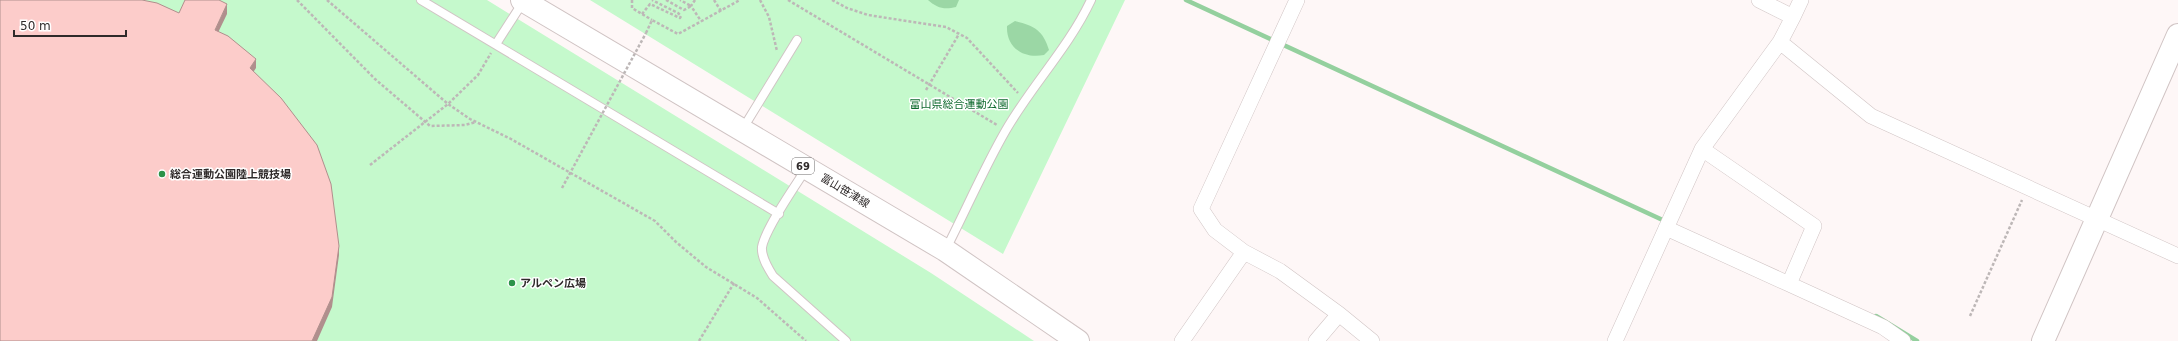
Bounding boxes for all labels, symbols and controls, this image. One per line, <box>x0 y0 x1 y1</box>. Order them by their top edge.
scale bar <box>14 12 126 38</box>
text: 50 m <box>20 19 51 33</box>
park label: 富山県総合運動公園 <box>910 98 1009 111</box>
road number: 69 <box>792 158 814 174</box>
place label: 総合運動公園陸上競技場 <box>170 168 291 181</box>
marker: 総合運動公園陸上競技場 <box>157 169 167 179</box>
street label: 富山笹津線 <box>818 171 872 211</box>
place label: アルペン広場 <box>520 277 586 290</box>
marker: アルペン広場 <box>507 278 517 288</box>

